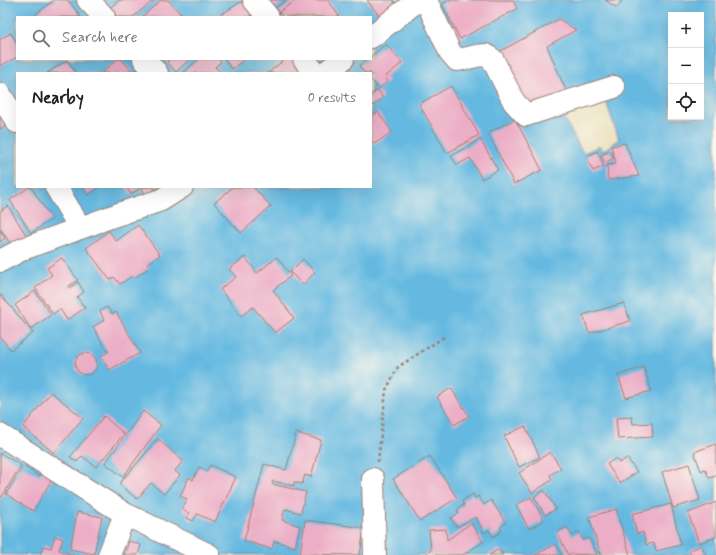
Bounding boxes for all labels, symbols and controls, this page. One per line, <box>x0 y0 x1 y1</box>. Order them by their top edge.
map controls <box>668 12 704 120</box>
button: + <box>668 12 704 48</box>
search box <box>16 16 372 60</box>
icon: search <box>30 27 52 49</box>
text: Search here <box>62 28 138 48</box>
button: − <box>668 48 704 84</box>
button: locate <box>668 84 704 120</box>
text: Nearby <box>32 87 84 109</box>
text: 0 results <box>308 90 356 107</box>

